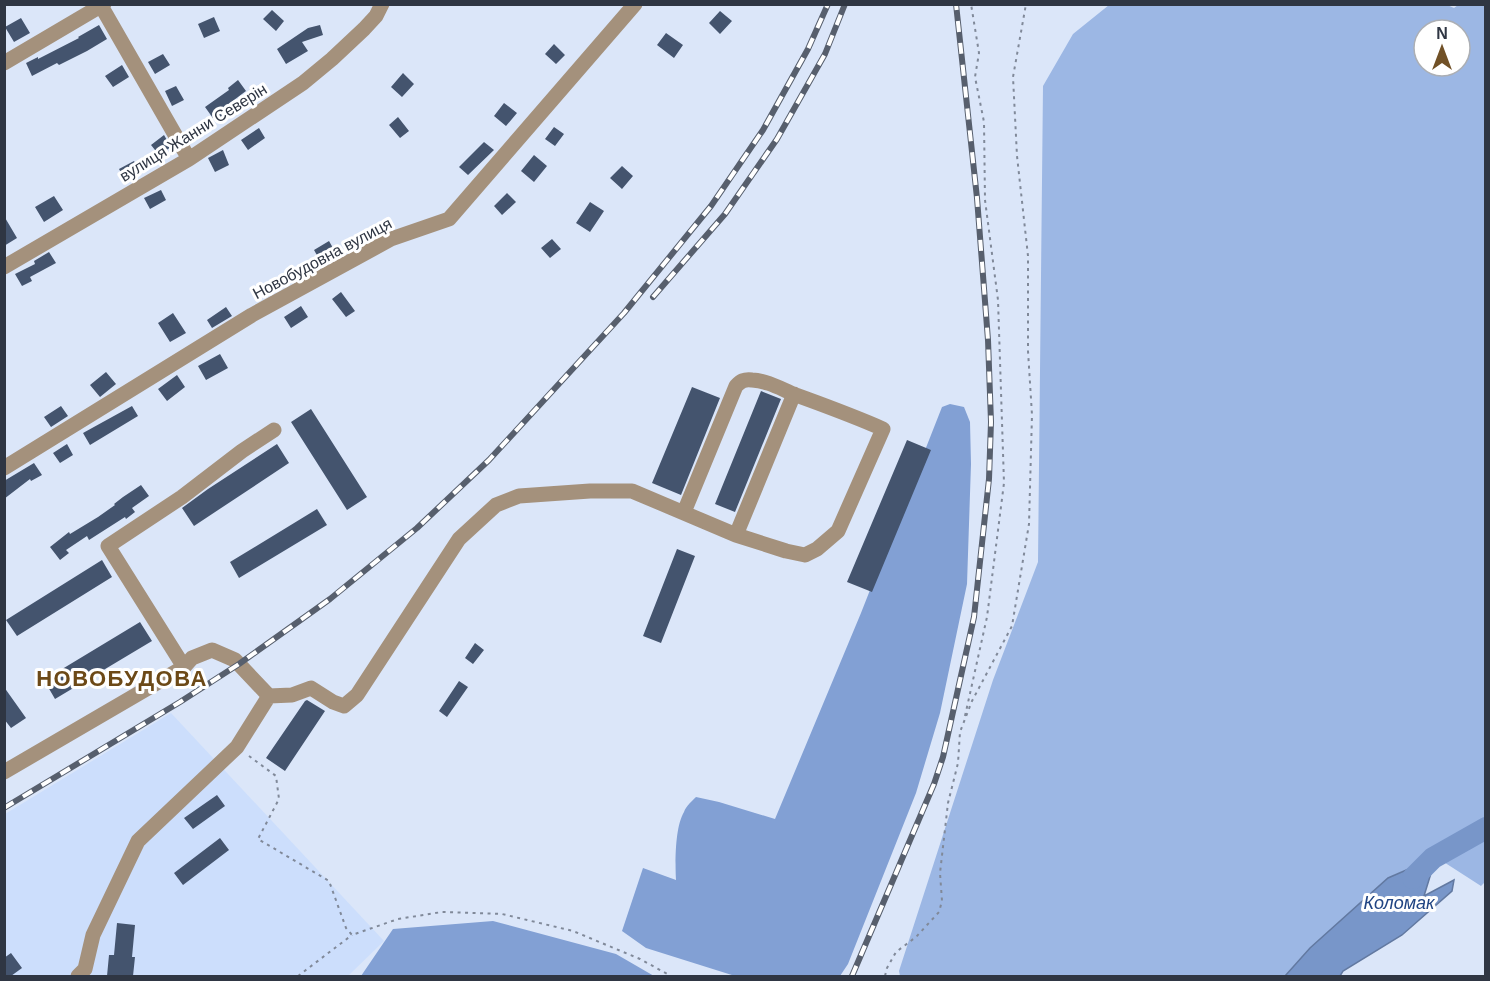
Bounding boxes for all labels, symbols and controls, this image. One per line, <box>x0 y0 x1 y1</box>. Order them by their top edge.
north arrow <box>1412 18 1472 78</box>
text: N <box>1436 25 1448 42</box>
street label: вулиця Жанни Северін <box>117 80 270 185</box>
street label: Новобудовна вулиця <box>250 215 395 302</box>
district label: НОВОБУДОВА <box>36 666 208 691</box>
water label: Коломак <box>1363 893 1436 913</box>

